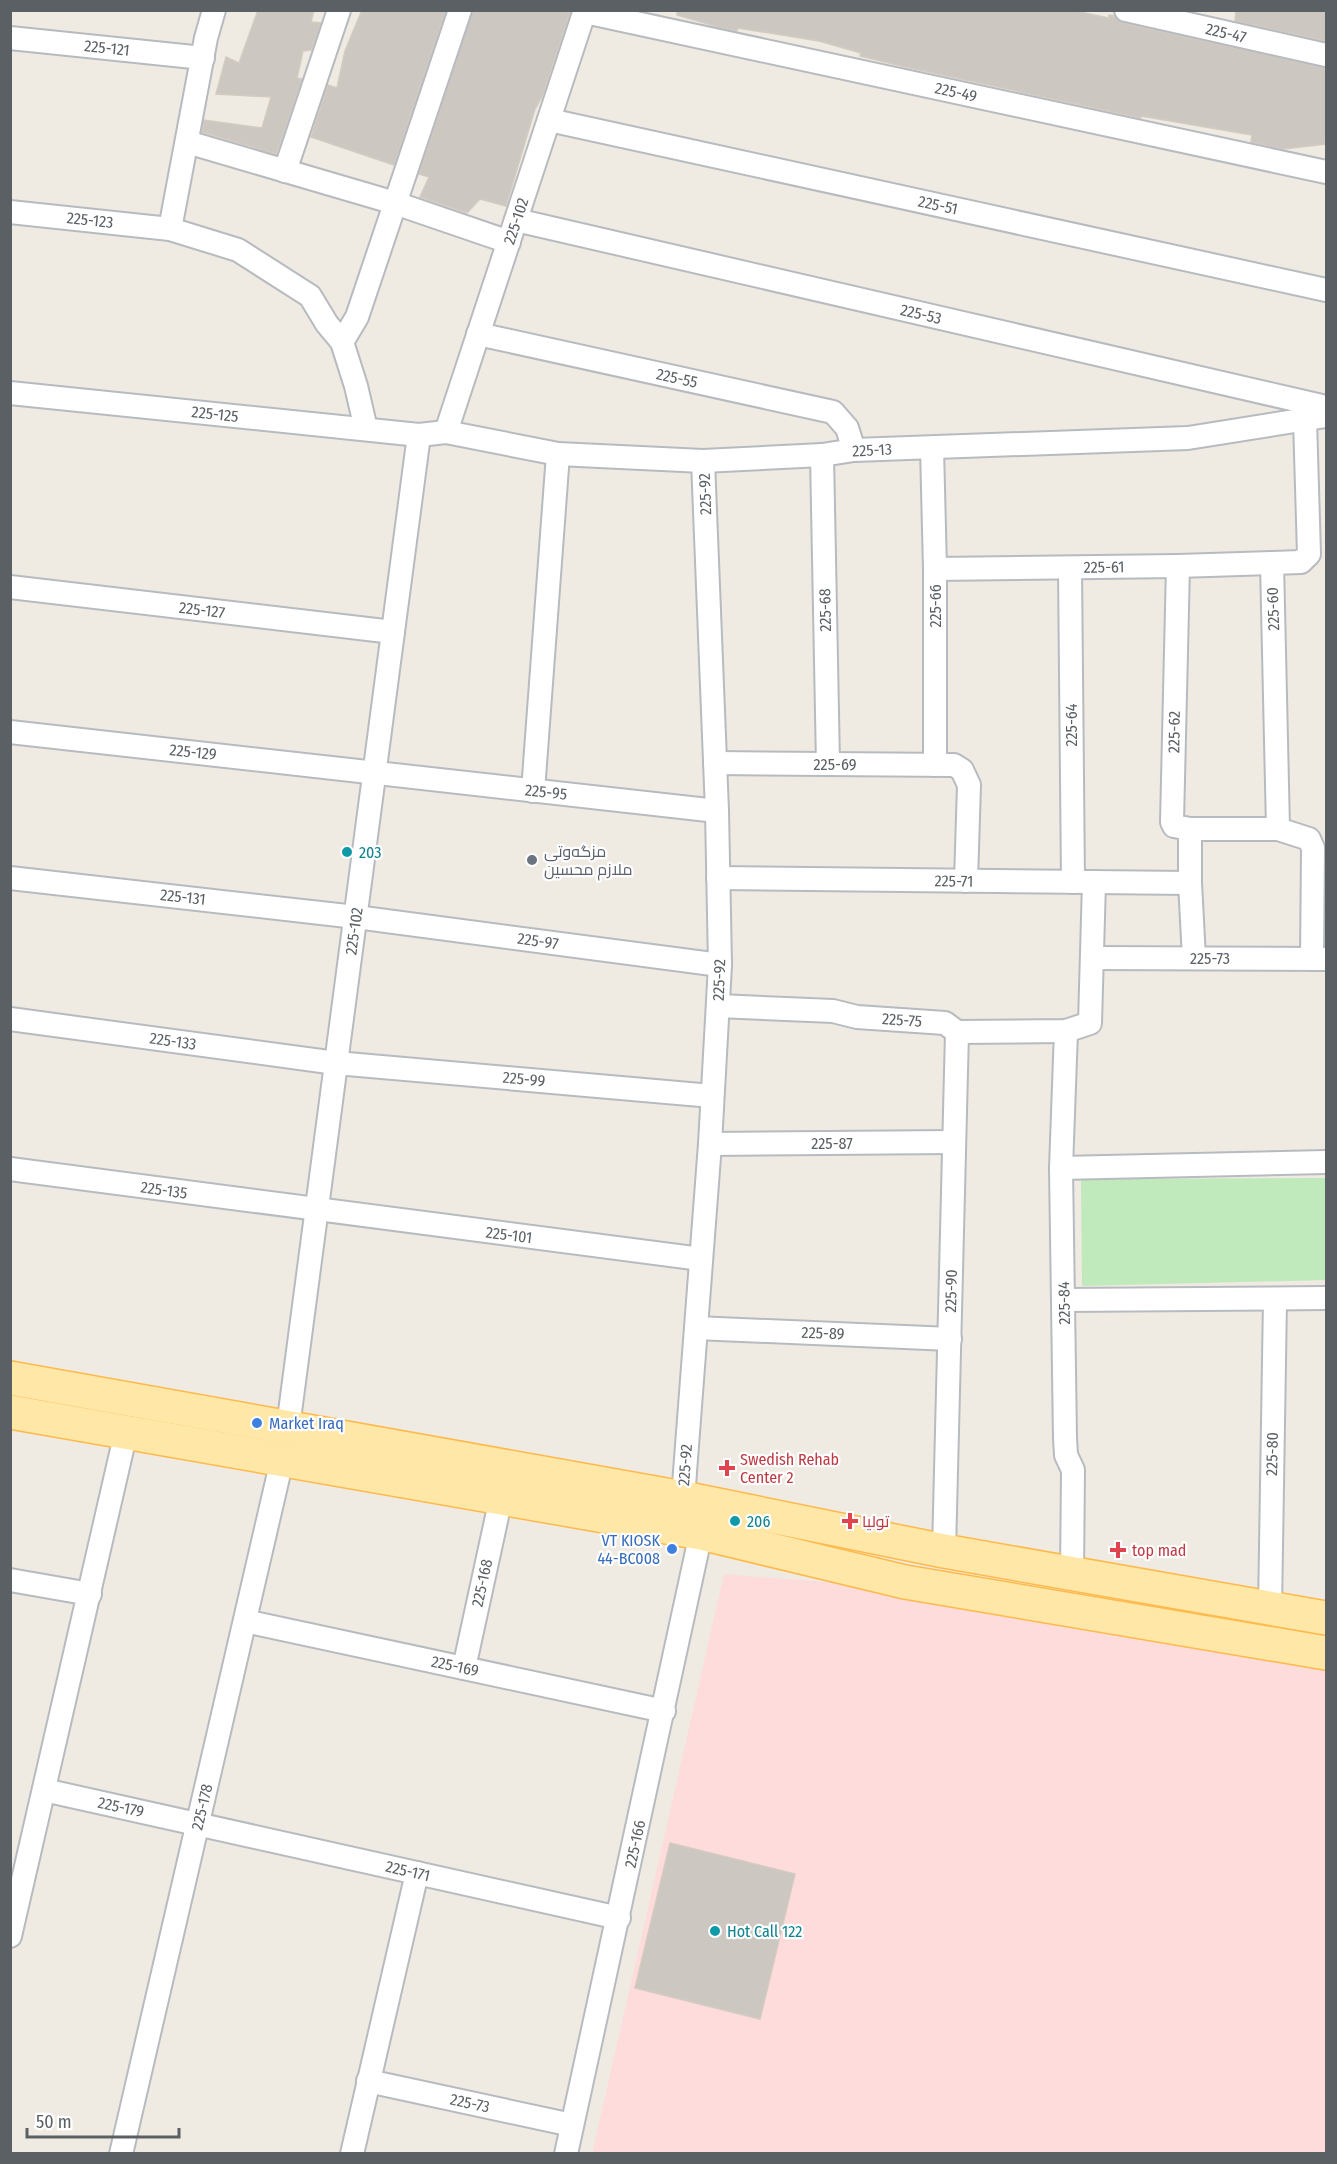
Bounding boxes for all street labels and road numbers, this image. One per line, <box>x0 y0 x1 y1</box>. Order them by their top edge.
street label: 225-47 <box>1204 19 1249 47</box>
street label: 225-121 <box>83 36 131 60</box>
street label: 225-49 <box>933 78 979 106</box>
street label: 225-51 <box>916 192 960 218</box>
street label: 225-102 <box>500 195 532 247</box>
street label: 225-123 <box>66 208 114 232</box>
street label: 225-53 <box>899 300 943 328</box>
street label: 225-55 <box>655 364 699 392</box>
street label: 225-125 <box>191 402 239 426</box>
street label: 225-13 <box>852 439 892 461</box>
street label: 225-92 <box>695 473 715 515</box>
street label: 225-61 <box>1083 557 1125 577</box>
street label: 225-66 <box>926 584 945 628</box>
street label: 225-60 <box>1263 587 1283 631</box>
street label: 225-68 <box>815 588 835 632</box>
street label: 225-127 <box>178 598 226 622</box>
street label: 225-64 <box>1062 703 1081 747</box>
street label: 225-62 <box>1164 711 1184 753</box>
street label: 225-129 <box>169 740 218 764</box>
street label: 225-69 <box>814 755 857 774</box>
street label: 225-95 <box>524 780 568 804</box>
street label: 225-71 <box>934 871 974 891</box>
street label: 225-131 <box>159 885 207 909</box>
street label: 225-102 <box>341 906 367 956</box>
street label: 225-97 <box>516 929 560 953</box>
street label: 225-73 <box>1190 949 1230 968</box>
street label: 225-92 <box>709 959 729 1001</box>
street label: 225-75 <box>881 1009 923 1031</box>
street label: 225-133 <box>148 1028 198 1054</box>
street label: 225-99 <box>502 1068 546 1090</box>
street label: 225-87 <box>811 1134 853 1153</box>
street label: 225-135 <box>139 1177 189 1203</box>
street label: 225-101 <box>485 1223 533 1247</box>
street label: 225-90 <box>941 1269 961 1313</box>
street label: 225-84 <box>1054 1281 1074 1325</box>
street label: 225-89 <box>801 1323 845 1343</box>
street label: 225-80 <box>1262 1432 1282 1476</box>
street label: 225-92 <box>674 1444 696 1486</box>
street label: 225-168 <box>468 1557 496 1609</box>
street label: 225-169 <box>430 1652 481 1680</box>
street label: 225-178 <box>187 1782 217 1832</box>
street label: 225-179 <box>96 1793 146 1821</box>
street label: 225-166 <box>621 1818 649 1870</box>
street label: 225-171 <box>384 1857 432 1885</box>
street label: 225-73 <box>448 2090 492 2116</box>

